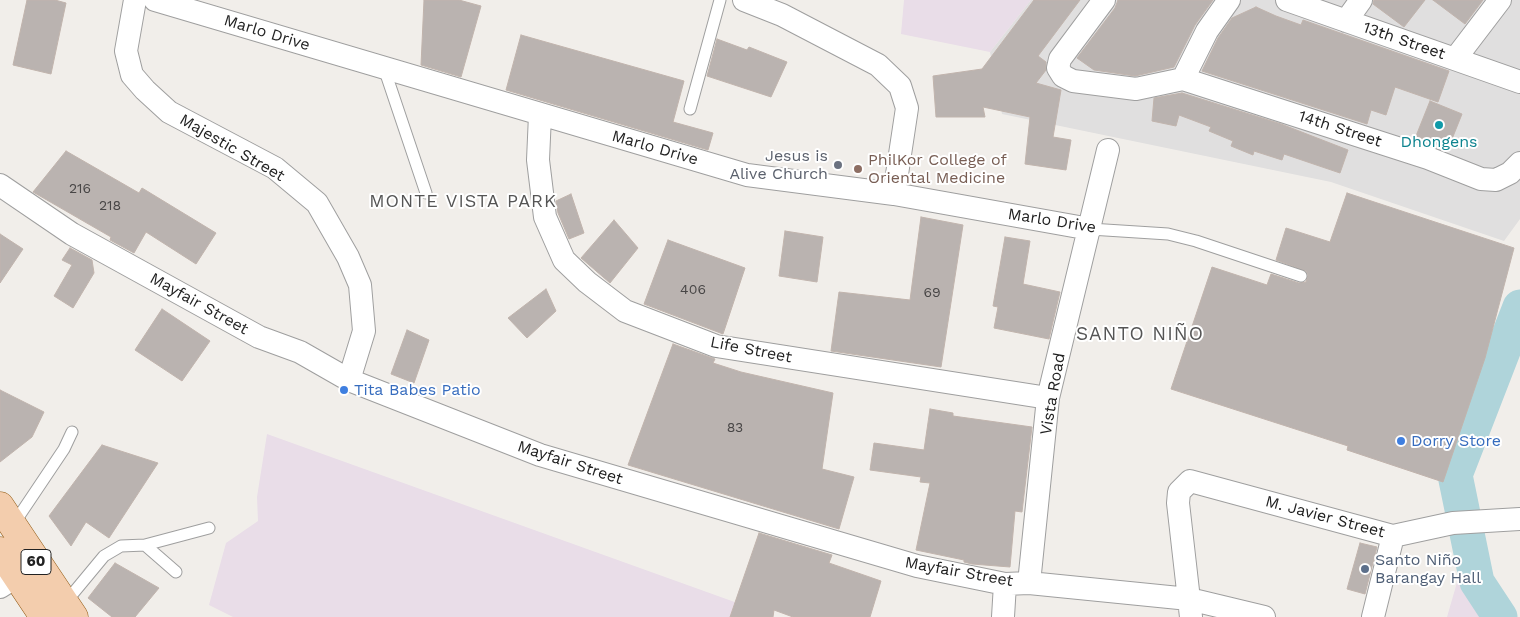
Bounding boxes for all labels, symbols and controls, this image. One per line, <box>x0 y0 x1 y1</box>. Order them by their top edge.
street label: Marlo Drive <box>222 11 312 55</box>
street label: 13th Street <box>1360 18 1448 64</box>
street label: 14th Street <box>1296 107 1384 151</box>
street label: Majestic Street <box>176 110 288 186</box>
marker: Dhongens <box>1433 119 1445 131</box>
street label: Marlo Drive <box>610 127 700 169</box>
place label: Dhongens <box>1401 132 1477 152</box>
place label: Jesus is Alive Church <box>729 146 828 184</box>
place label: PhilKor College of Oriental Medicine <box>868 150 1007 188</box>
marker: Jesus is Alive Church <box>832 159 844 171</box>
marker: PhilKor College of Oriental Medicine <box>852 163 864 175</box>
house number: 216 <box>69 181 91 197</box>
district label: MONTE VISTA PARK <box>367 191 559 213</box>
house number: 218 <box>99 198 121 214</box>
street label: Marlo Drive <box>1007 205 1097 237</box>
street label: Mayfair Street <box>146 269 252 339</box>
house number: 406 <box>680 282 706 298</box>
house number: 69 <box>923 285 941 301</box>
district label: SANTO NIÑO <box>1075 323 1205 345</box>
street label: Life Street <box>709 333 793 367</box>
street label: Vista Road <box>1036 351 1070 437</box>
place label: Tita Babes Patio <box>354 380 481 400</box>
marker: Tita Babes Patio <box>338 384 350 396</box>
house number: 83 <box>727 420 743 436</box>
place label: Dorry Store <box>1411 431 1501 451</box>
marker: Dorry Store <box>1395 435 1407 447</box>
street label: Mayfair Street <box>515 437 625 489</box>
street label: M. Javier Street <box>1263 492 1387 542</box>
road number: 60 <box>21 550 51 574</box>
place label: Santo Niño Barangay Hall <box>1375 550 1481 588</box>
street label: Mayfair Street <box>903 553 1015 591</box>
marker: Santo Niño Barangay Hall <box>1359 563 1371 575</box>

